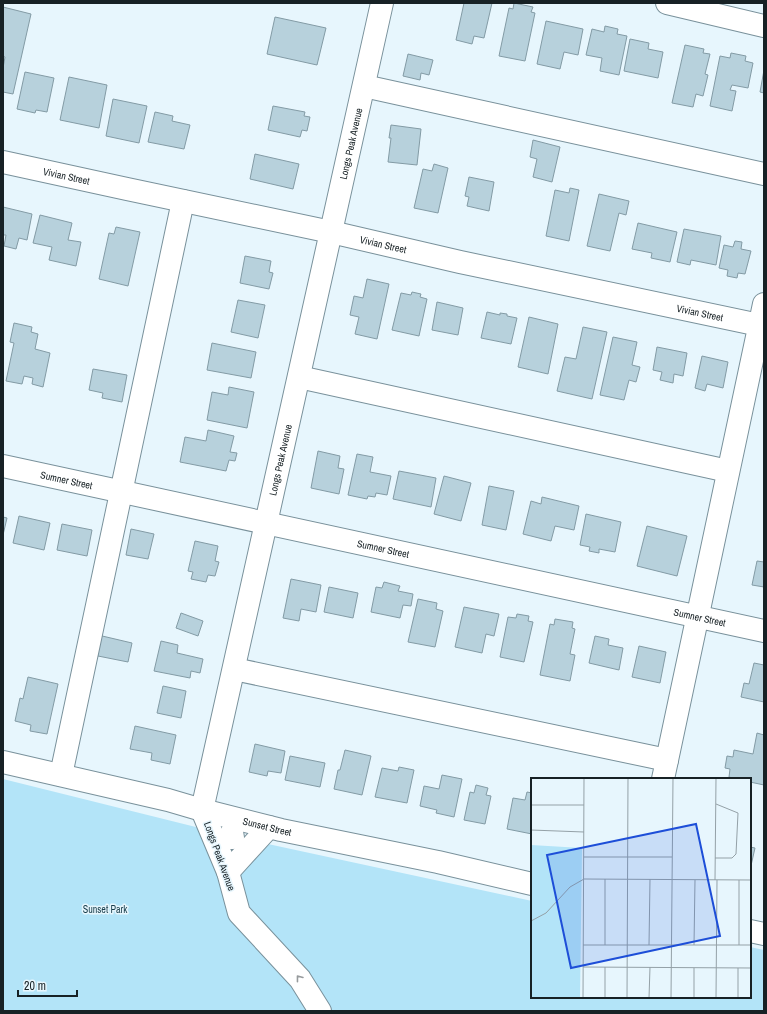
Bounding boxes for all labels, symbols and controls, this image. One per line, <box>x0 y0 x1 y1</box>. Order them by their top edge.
street label: Longs Peak Avenue <box>337 106 365 181</box>
street label: Vivian Street <box>42 165 92 188</box>
street label: Vivian Street <box>359 233 408 256</box>
street label: Vivian Street <box>675 302 725 324</box>
street label: Longs Peak Avenue <box>266 423 295 497</box>
street label: Sumner Street <box>39 468 94 492</box>
street label: Sumner Street <box>356 537 411 561</box>
street label: Sumner Street <box>672 606 728 630</box>
inset map <box>531 778 751 998</box>
street label: Sunset Street <box>241 815 293 839</box>
street label: Longs Peak Avenue <box>201 820 238 893</box>
park label: Sunset Park <box>83 903 128 916</box>
scale bar <box>18 972 77 998</box>
one-way arrow <box>297 976 304 983</box>
text: 20 m <box>24 978 46 994</box>

